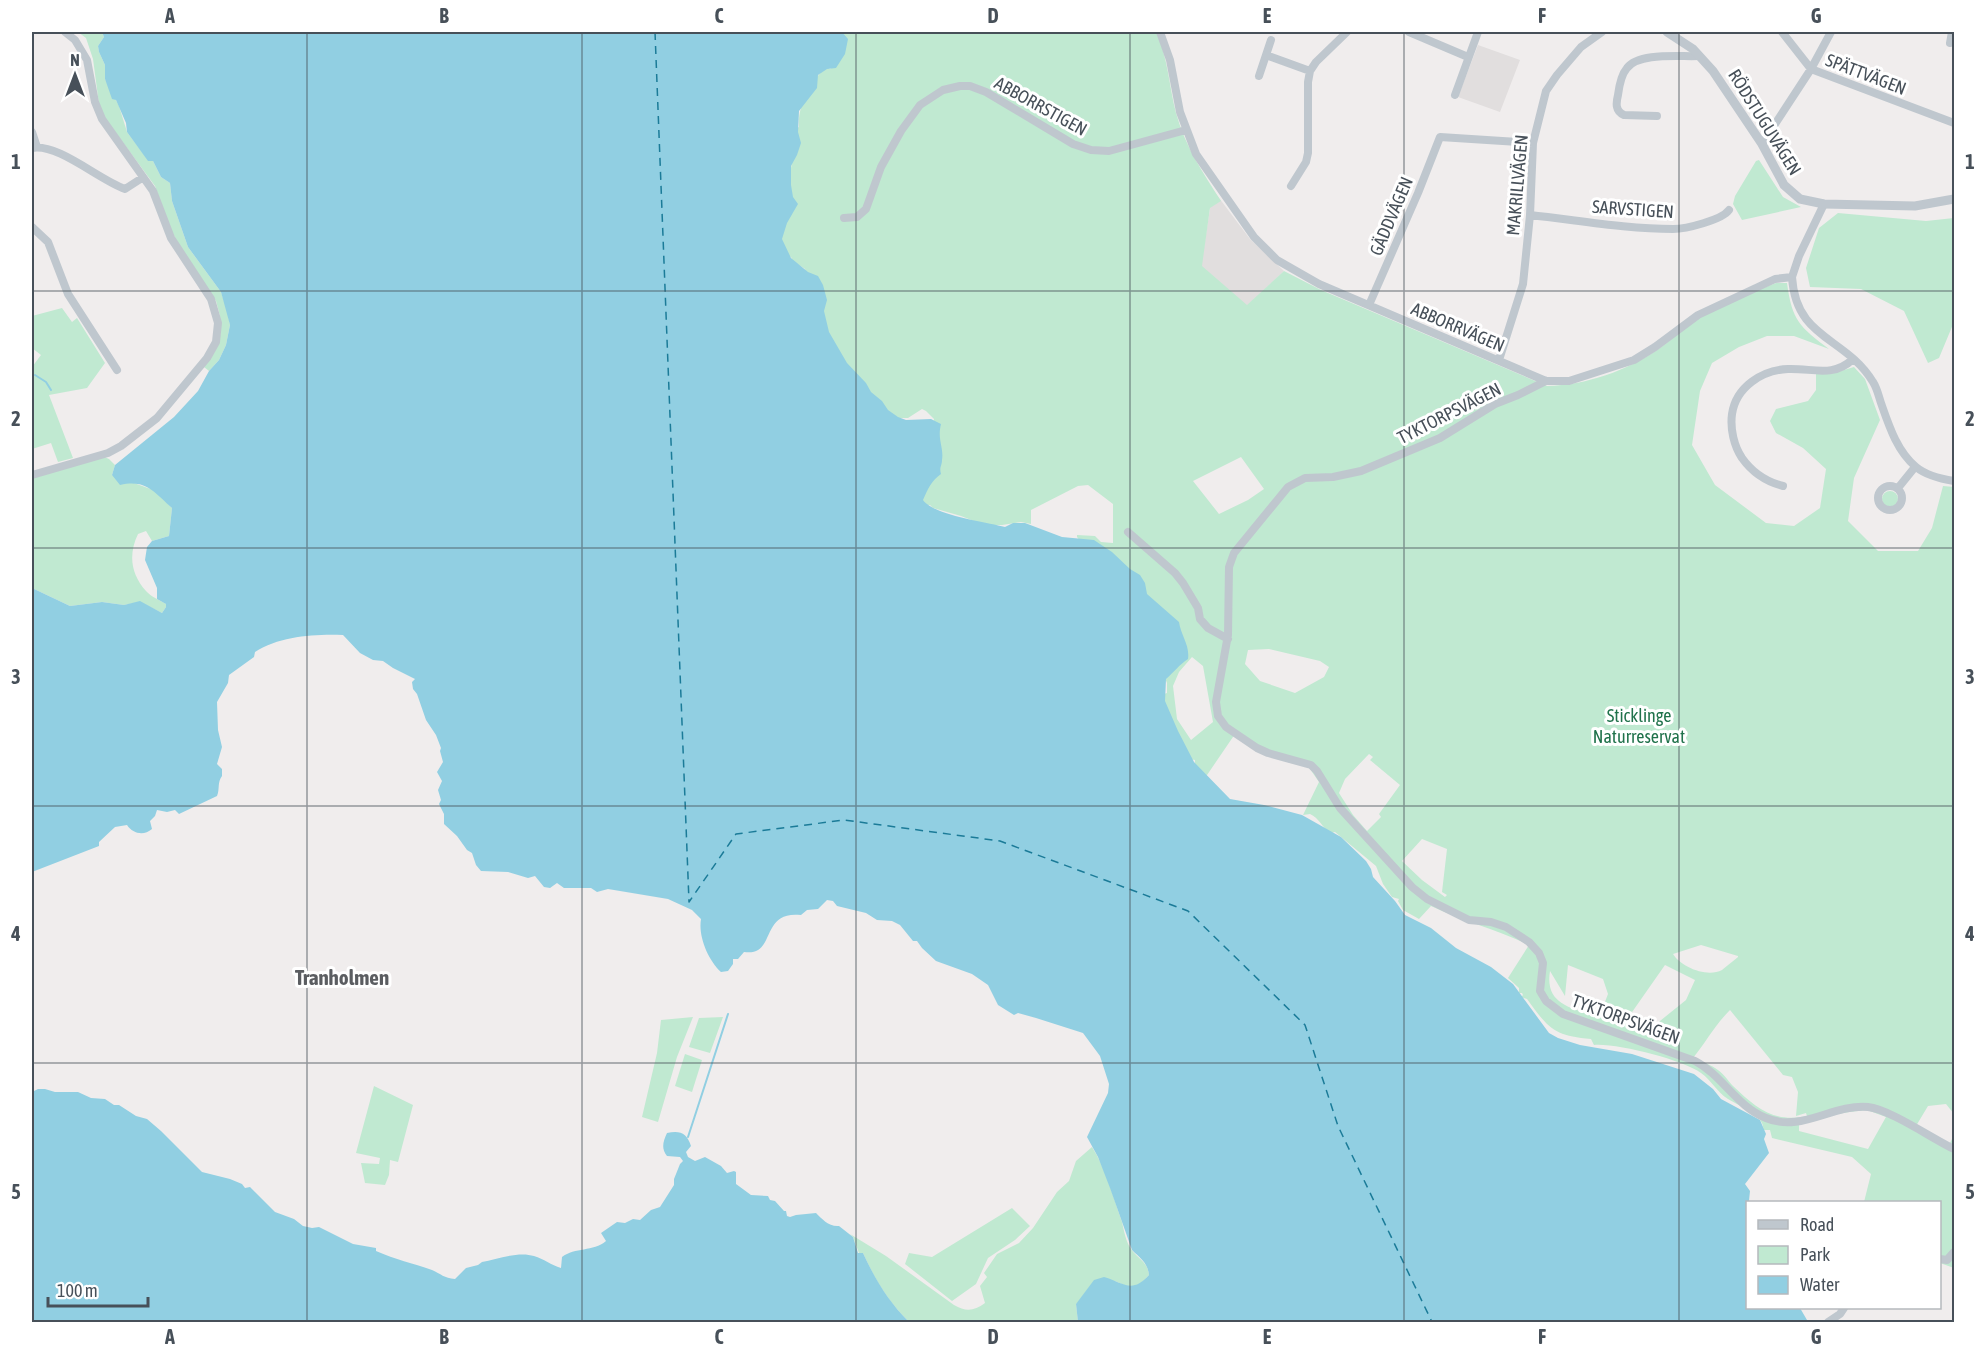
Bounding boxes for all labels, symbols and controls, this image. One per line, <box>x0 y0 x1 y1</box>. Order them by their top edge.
text: A <box>164 4 175 27</box>
text: B <box>439 4 449 27</box>
text: C <box>715 4 724 27</box>
text: D <box>987 4 999 27</box>
text: E <box>1263 4 1272 27</box>
text: F <box>1538 4 1546 27</box>
text: G <box>1811 4 1822 27</box>
north arrow <box>45 45 105 105</box>
street label: SPÄTTVÄGEN <box>1823 49 1909 99</box>
text: N <box>70 51 80 69</box>
street label: RÖDSTUGUVÄGEN <box>1724 65 1806 179</box>
street label: ABBORRSTIGEN <box>991 72 1091 140</box>
street label: MAKRILLVÄGEN <box>1502 134 1532 236</box>
text: 1 <box>11 150 21 173</box>
text: 1 <box>1965 150 1975 173</box>
street label: GÄDDVÄGEN <box>1365 173 1417 259</box>
street label: SARVSTIGEN <box>1591 196 1675 222</box>
street label: ABBORRVÄGEN <box>1408 298 1508 356</box>
street label: TYKTORPSVÄGEN <box>1394 378 1504 448</box>
text: 2 <box>11 407 21 430</box>
text: 2 <box>1965 407 1975 430</box>
text: 3 <box>11 665 21 688</box>
text: 3 <box>1965 665 1975 688</box>
park label: Sticklinge Naturreservat <box>1593 705 1685 747</box>
text: 4 <box>10 922 21 945</box>
text: 4 <box>1964 922 1975 945</box>
district label: Tranholmen <box>295 965 389 989</box>
street label: TYKTORPSVÄGEN <box>1569 990 1683 1048</box>
text: 5 <box>11 1180 21 1203</box>
text: 5 <box>1965 1180 1975 1203</box>
legend <box>1746 1201 1941 1309</box>
text: Road <box>1800 1214 1834 1235</box>
text: Park <box>1800 1244 1830 1265</box>
scale bar <box>48 1270 148 1308</box>
text: Water <box>1800 1274 1840 1295</box>
text: 100 m <box>57 1280 98 1301</box>
text: A <box>164 1325 175 1348</box>
text: B <box>439 1325 449 1348</box>
text: C <box>715 1325 724 1348</box>
text: D <box>987 1325 999 1348</box>
text: E <box>1263 1325 1272 1348</box>
text: F <box>1538 1325 1546 1348</box>
text: G <box>1811 1325 1822 1348</box>

